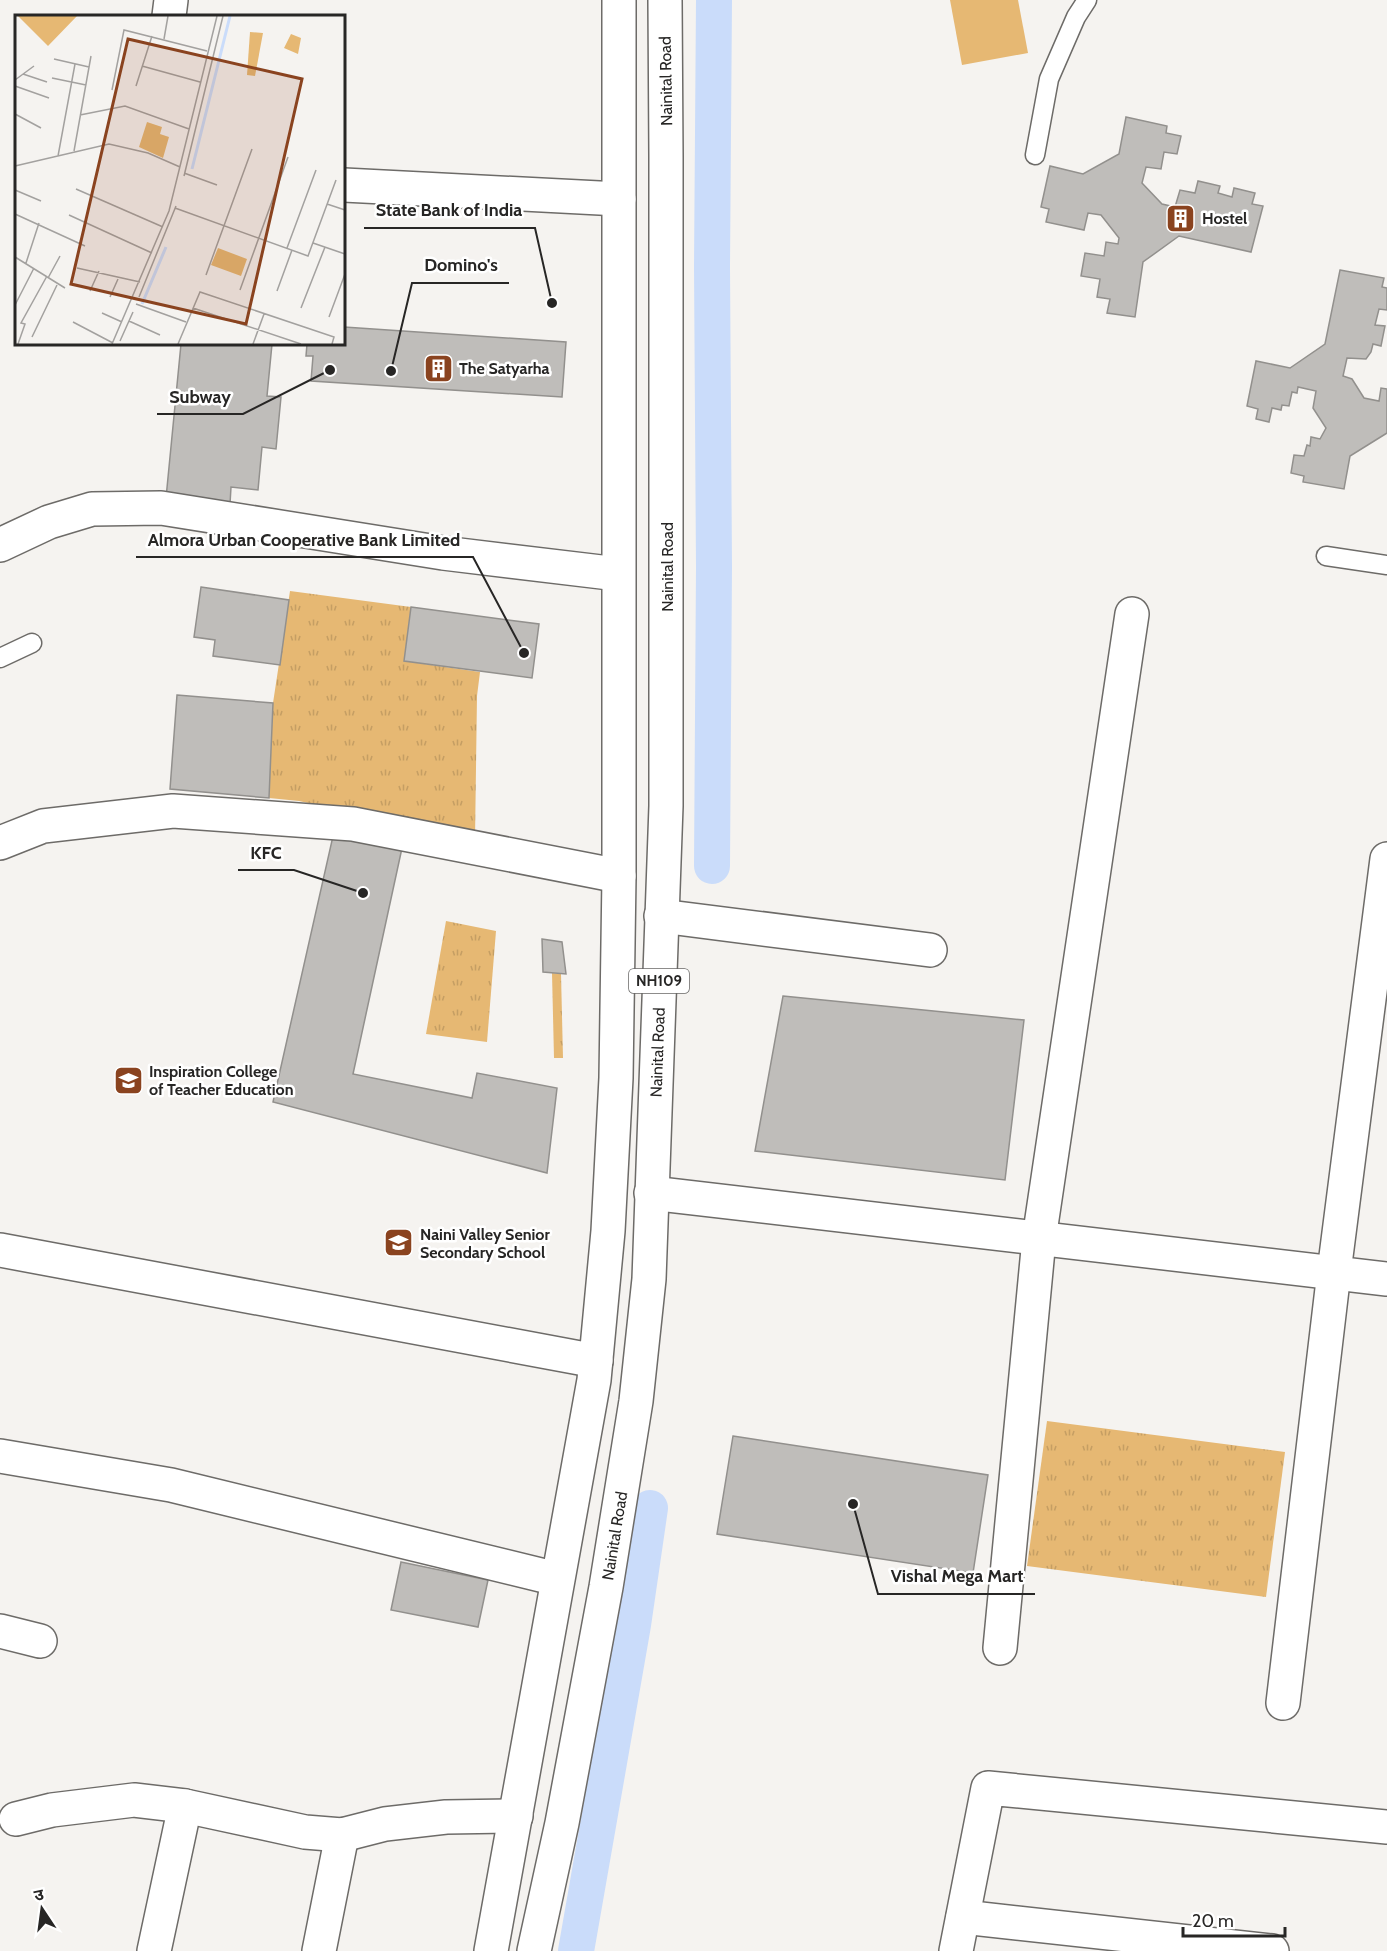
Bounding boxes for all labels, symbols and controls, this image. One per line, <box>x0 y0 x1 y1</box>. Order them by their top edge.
inset map <box>15 15 345 345</box>
street label: Nainital Road <box>656 36 676 126</box>
callout: State Bank of India <box>364 192 535 228</box>
text: State Bank of India <box>376 199 522 221</box>
building icon: Hostel <box>1165 202 1197 234</box>
place label: Hostel <box>1202 209 1247 228</box>
callout: Domino's <box>412 247 509 283</box>
text: Domino's <box>424 254 498 276</box>
building icon: The Satyarha <box>422 352 454 384</box>
place label: The Satyarha <box>459 359 550 378</box>
callout: Subway <box>157 378 243 414</box>
text: Subway <box>169 386 231 408</box>
callout: Almora Urban Cooperative Bank Limited <box>136 521 473 557</box>
street label: Nainital Road <box>658 522 677 612</box>
text: Almora Urban Cooperative Bank Limited <box>148 529 460 551</box>
callout: KFC <box>238 834 294 870</box>
text: KFC <box>250 842 282 864</box>
road number: NH109 <box>629 969 689 993</box>
street label: Nainital Road <box>646 1007 668 1098</box>
place label: Inspiration College of Teacher Education <box>149 1062 294 1099</box>
school or university icon: Inspiration College of Teacher Education <box>112 1064 144 1096</box>
place label: Naini Valley Senior Secondary School <box>420 1225 550 1262</box>
school or university icon: Naini Valley Senior Secondary School <box>383 1227 415 1259</box>
street label: Nainital Road <box>598 1490 631 1582</box>
callout: Vishal Mega Mart <box>878 1558 1035 1594</box>
text: Vishal Mega Mart <box>891 1565 1023 1587</box>
north arrow <box>12 1879 72 1939</box>
text: उ <box>32 1884 46 1905</box>
scale bar <box>1183 1900 1285 1938</box>
text: 20 m <box>1192 1910 1234 1932</box>

